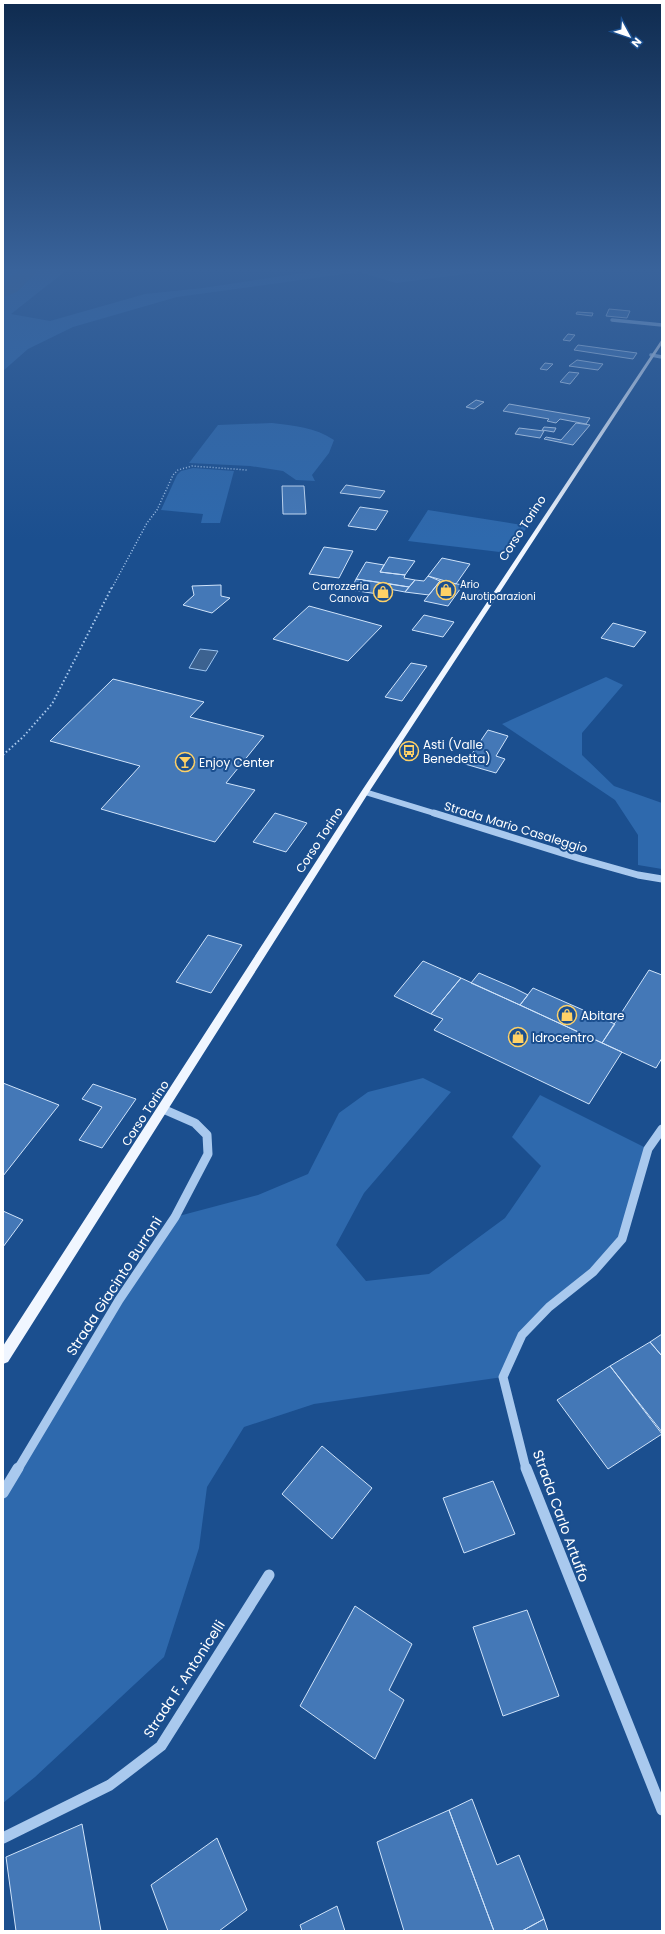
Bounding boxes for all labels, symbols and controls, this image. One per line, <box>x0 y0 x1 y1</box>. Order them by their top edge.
north arrow <box>609 16 649 56</box>
text: N <box>628 34 645 51</box>
street label: Corso Torino <box>494 491 550 564</box>
place label: Ario Aurotiparazioni <box>460 577 536 604</box>
place label: Carrozzeria Canova <box>312 579 369 606</box>
shop icon: Ario Aurotiparazioni <box>435 579 457 601</box>
shop icon: Carrozzeria Canova <box>372 581 394 603</box>
place label: Asti (Valle Benedetta) <box>423 736 491 767</box>
bus stop icon: Asti (Valle Benedetta) <box>398 740 420 762</box>
bar icon: Enjoy Center <box>174 751 196 773</box>
place label: Enjoy Center <box>199 754 275 771</box>
street label: Strada Mario Casaleggio <box>442 797 590 857</box>
street label: Corso Torino <box>291 803 347 876</box>
shop icon: Abitare <box>556 1004 578 1026</box>
place label: Abitare <box>581 1007 625 1024</box>
shop icon: Idrocentro <box>507 1026 529 1048</box>
place label: Idrocentro <box>532 1029 594 1046</box>
street label: Corso Torino <box>117 1076 173 1149</box>
street label: Strada Giacinto Burroni <box>61 1212 167 1360</box>
street label: Strada Carlo Artuffo <box>528 1447 594 1585</box>
street label: Strada F. Antonicelli <box>138 1616 230 1742</box>

